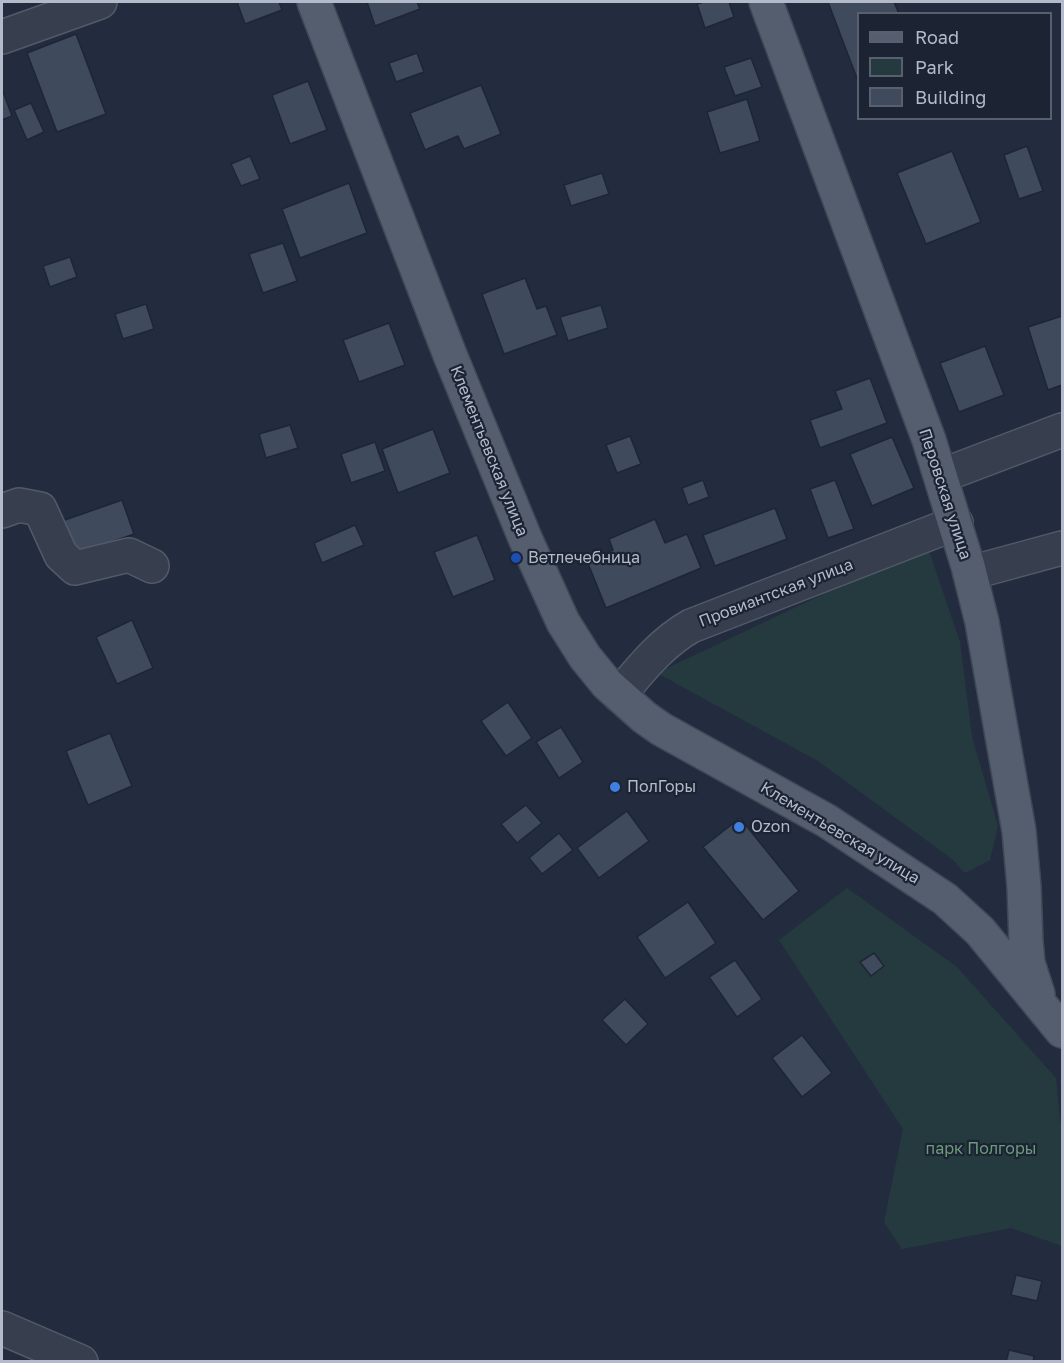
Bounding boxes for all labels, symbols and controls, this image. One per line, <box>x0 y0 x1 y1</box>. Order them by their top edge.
legend <box>857 12 1052 120</box>
text: Road <box>915 26 959 48</box>
text: Park <box>915 56 954 78</box>
text: Building <box>915 86 986 108</box>
street label: Клементьевская улица <box>446 363 532 539</box>
street label: Перовская улица <box>915 426 975 562</box>
place label: Ветлечебница <box>528 548 640 568</box>
marker: Ветлечебница <box>509 551 523 565</box>
street label: Провиантская улица <box>696 555 856 631</box>
place label: ПолГоры <box>627 777 696 797</box>
street label: Клементьевская улица <box>757 778 923 888</box>
marker: ПолГоры <box>608 780 622 794</box>
place label: Ozon <box>751 817 790 837</box>
marker: Ozon <box>732 820 746 834</box>
park label: парк Полгоры <box>926 1139 1036 1159</box>

